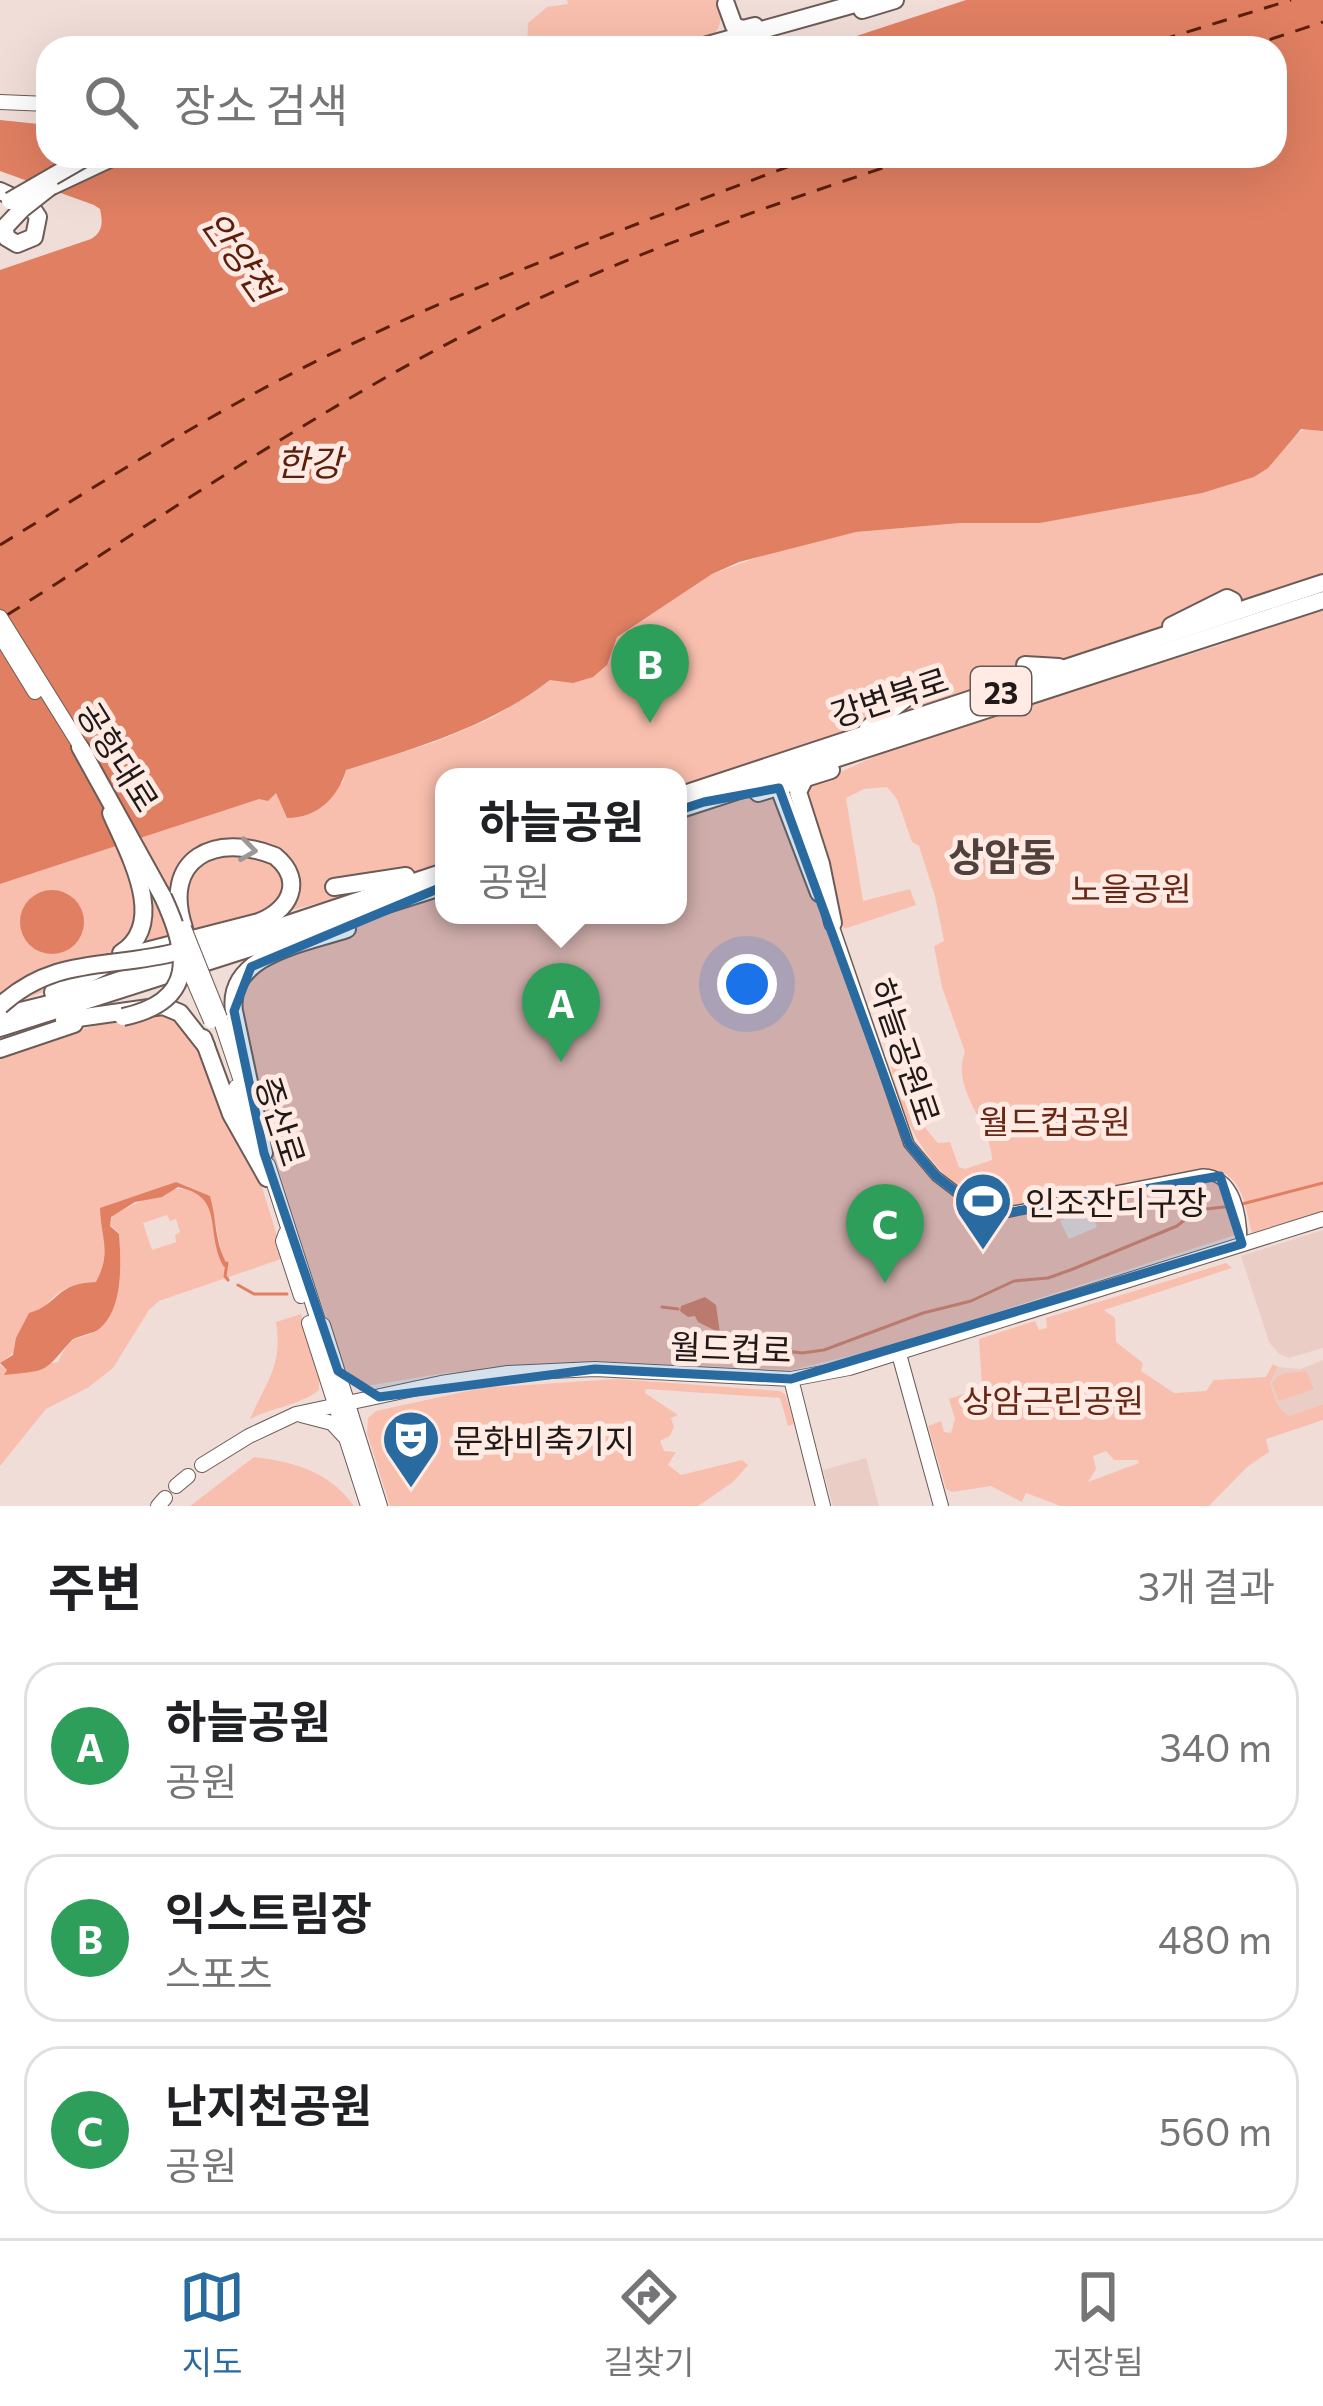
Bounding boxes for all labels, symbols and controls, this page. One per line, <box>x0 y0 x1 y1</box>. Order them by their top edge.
search box <box>36 36 1287 168</box>
icon: search <box>78 69 144 135</box>
text: 장소 검색 <box>174 76 348 131</box>
water label: 안양천 <box>194 202 290 311</box>
water label: 한강 <box>276 439 347 483</box>
pin: B <box>611 624 689 723</box>
street label: 강변북로 <box>825 658 953 734</box>
road number: 23 <box>971 667 1031 715</box>
street label: 공항대로 <box>69 694 169 818</box>
popup <box>435 768 687 924</box>
text: 하늘공원 <box>478 792 644 847</box>
district label: 상암동 <box>948 831 1056 879</box>
one-way arrow <box>239 837 258 863</box>
text: 공원 <box>478 856 550 904</box>
park label: 노을공원 <box>1070 867 1192 908</box>
your location <box>717 954 777 1014</box>
pin: A <box>522 963 600 1062</box>
street label: 하늘공원로 <box>862 973 950 1129</box>
street label: 증산로 <box>248 1071 316 1171</box>
park label: 월드컵공원 <box>979 1100 1131 1141</box>
sports icon: 인조잔디구장 <box>952 1170 1014 1252</box>
place label: 인조잔디구장 <box>1025 1181 1207 1222</box>
pin: C <box>846 1184 924 1283</box>
street label: 월드컵로 <box>670 1324 792 1370</box>
park label: 상암근린공원 <box>962 1379 1144 1420</box>
theatre icon: 문화비축기지 <box>380 1408 442 1490</box>
place label: 문화비축기지 <box>453 1419 635 1460</box>
text: 주변 <box>48 1554 142 1617</box>
text: 3개 결과 <box>1138 1561 1275 1609</box>
text: 하늘공원 <box>165 1692 331 1747</box>
text: A <box>76 1722 104 1770</box>
text: 340 m <box>1159 1722 1272 1770</box>
text: 공원 <box>165 1756 237 1804</box>
text: 익스트림장 <box>165 1884 372 1939</box>
text: B <box>77 1914 103 1962</box>
text: 480 m <box>1158 1914 1272 1962</box>
text: 스포츠 <box>165 1948 273 1996</box>
text: 난지천공원 <box>165 2076 372 2131</box>
text: C <box>77 2106 103 2154</box>
text: 560 m <box>1159 2106 1272 2154</box>
text: 공원 <box>165 2140 237 2188</box>
tab: 지도 <box>179 2264 245 2384</box>
tab: 길찾기 <box>603 2264 694 2384</box>
tab: 저장됨 <box>1053 2264 1144 2384</box>

